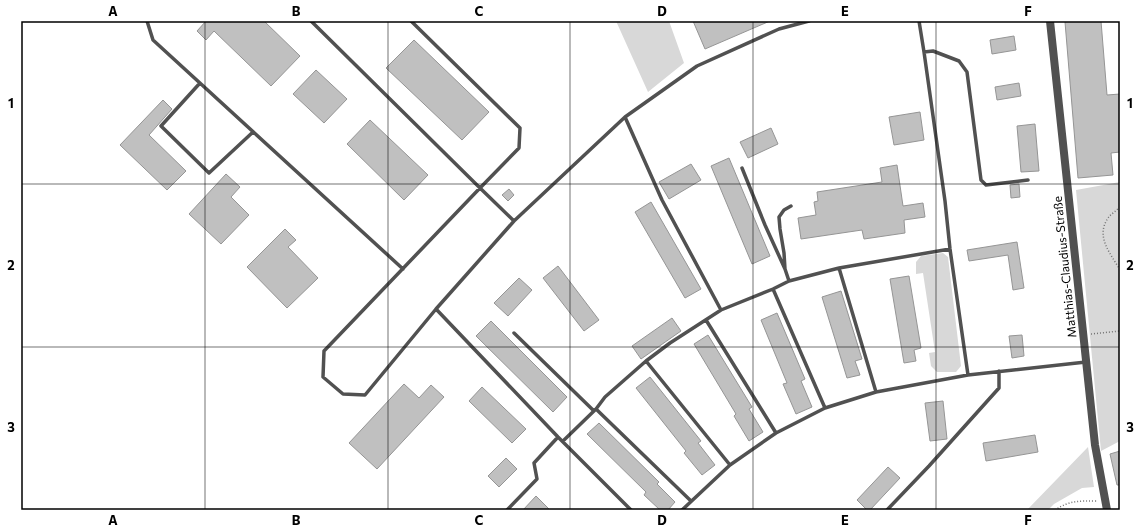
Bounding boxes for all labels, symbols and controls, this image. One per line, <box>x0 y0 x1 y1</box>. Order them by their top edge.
text: A <box>108 3 118 19</box>
text: B <box>292 3 301 19</box>
text: C <box>475 3 484 19</box>
text: D <box>657 3 667 19</box>
text: E <box>841 3 849 19</box>
text: F <box>1024 3 1032 19</box>
text: 1 <box>8 95 14 111</box>
text: 1 <box>1127 95 1133 111</box>
street label: Matthias-Claudius-Straße <box>1050 196 1078 338</box>
text: 2 <box>7 257 15 273</box>
text: 2 <box>1126 257 1134 273</box>
text: 3 <box>7 419 15 435</box>
text: 3 <box>1126 419 1134 435</box>
text: A <box>108 512 118 528</box>
text: B <box>292 512 301 528</box>
text: C <box>475 512 484 528</box>
text: D <box>657 512 667 528</box>
text: E <box>841 512 849 528</box>
text: F <box>1024 512 1032 528</box>

